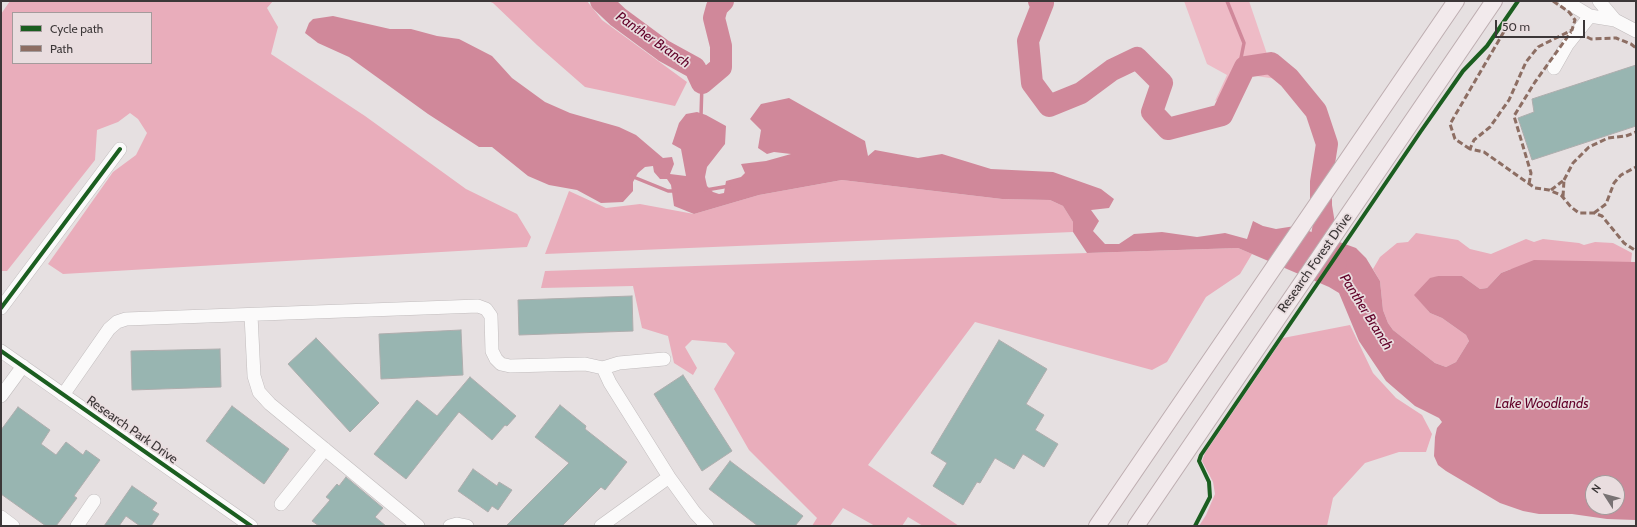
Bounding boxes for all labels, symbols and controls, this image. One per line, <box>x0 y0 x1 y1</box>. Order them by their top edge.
water label: Panther Branch <box>613 8 693 72</box>
legend <box>12 12 152 64</box>
scale bar <box>1497 12 1587 38</box>
text: 50 m <box>1502 19 1530 34</box>
text: Cycle path <box>50 21 103 36</box>
text: Path <box>50 41 73 56</box>
street label: Research Forest Drive <box>1275 210 1355 316</box>
water label: Panther Branch <box>1336 271 1396 353</box>
street label: Research Park Drive <box>83 393 181 467</box>
water label: Lake Woodlands <box>1495 396 1589 412</box>
north arrow <box>1585 475 1625 515</box>
text: N <box>1588 481 1604 496</box>

